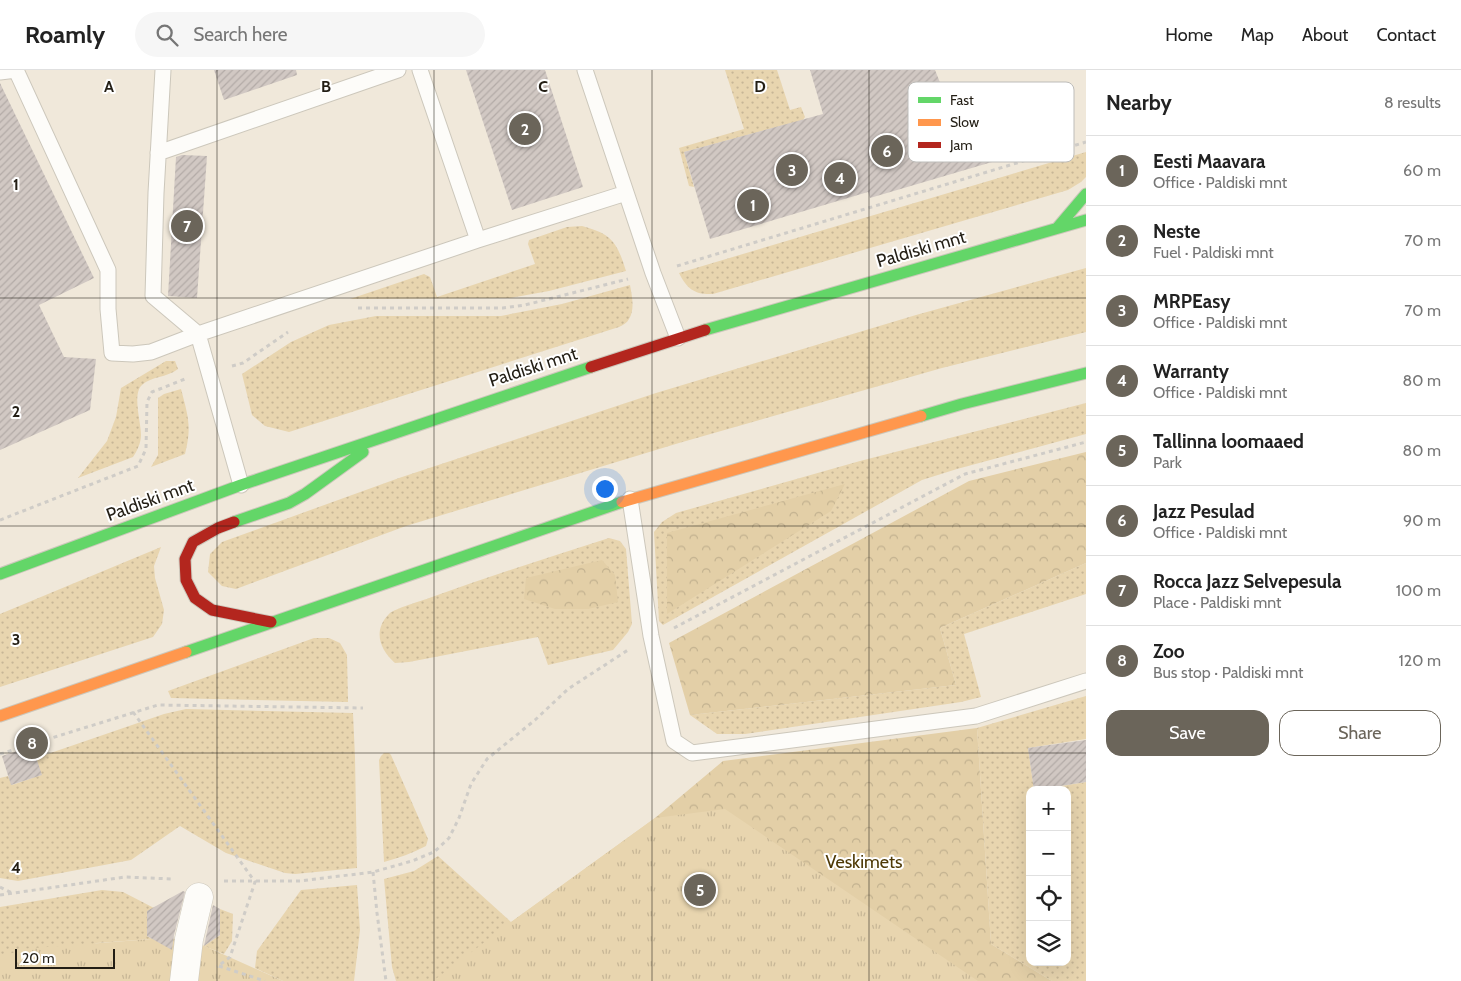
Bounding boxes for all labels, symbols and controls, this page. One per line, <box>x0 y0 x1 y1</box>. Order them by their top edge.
search box <box>135 12 485 57</box>
text: Roamly <box>25 20 105 49</box>
icon: search <box>153 21 181 49</box>
text: Search here <box>193 23 288 46</box>
text: Home <box>1165 24 1213 46</box>
text: Map <box>1241 24 1274 46</box>
text: About <box>1302 24 1348 46</box>
text: Contact <box>1376 24 1436 46</box>
text: A <box>104 77 114 96</box>
text: B <box>321 77 331 96</box>
text: C <box>538 77 548 96</box>
text: D <box>754 77 766 96</box>
legend <box>908 82 1074 162</box>
text: Nearby <box>1106 90 1172 115</box>
text: Fast <box>950 91 974 109</box>
text: 8 results <box>1384 93 1441 112</box>
pin: 2 <box>509 110 541 148</box>
text: Slow <box>950 113 979 131</box>
pin: 6 <box>871 132 903 170</box>
text: Jam <box>949 136 972 154</box>
text: Eesti Maavara <box>1153 150 1266 173</box>
pin: 3 <box>776 151 808 189</box>
pin: 4 <box>824 159 856 197</box>
text: 1 <box>1119 161 1125 180</box>
text: 60 m <box>1403 161 1441 180</box>
text: Office · Paldiski mnt <box>1153 173 1287 192</box>
text: 1 <box>13 175 19 194</box>
pin: 1 <box>737 186 769 224</box>
pin: 7 <box>171 207 203 245</box>
text: Neste <box>1153 220 1200 243</box>
street label: Paldiski mnt <box>874 226 968 272</box>
text: 2 <box>1118 231 1126 250</box>
text: 70 m <box>1404 231 1441 250</box>
text: Fuel · Paldiski mnt <box>1153 243 1274 262</box>
text: MRPEasy <box>1153 290 1230 313</box>
text: 3 <box>1118 301 1126 320</box>
text: 70 m <box>1404 301 1441 320</box>
text: Office · Paldiski mnt <box>1153 313 1287 332</box>
street label: Paldiski mnt <box>486 342 580 392</box>
text: Warranty <box>1153 360 1229 383</box>
text: 4 <box>1117 371 1127 390</box>
text: 80 m <box>1403 371 1441 390</box>
text: Office · Paldiski mnt <box>1153 383 1287 402</box>
text: 2 <box>12 402 20 421</box>
text: Tallinna loomaaed <box>1153 430 1304 453</box>
text: 5 <box>1118 441 1126 460</box>
text: 80 m <box>1403 441 1441 460</box>
text: Park <box>1153 453 1182 472</box>
street label: Paldiski mnt <box>103 474 197 526</box>
your location <box>592 476 618 502</box>
text: Jazz Pesulad <box>1153 500 1255 523</box>
text: 6 <box>1118 511 1127 530</box>
text: 90 m <box>1403 511 1441 530</box>
text: Office · Paldiski mnt <box>1153 523 1287 542</box>
text: Rocca Jazz Selvepesula <box>1153 570 1342 593</box>
text: 7 <box>1118 581 1126 600</box>
text: 100 m <box>1396 581 1441 600</box>
text: Place · Paldiski mnt <box>1153 593 1281 612</box>
text: 3 <box>12 630 20 649</box>
text: Zoo <box>1153 640 1185 663</box>
text: 8 <box>1117 651 1127 670</box>
text: 120 m <box>1399 651 1441 670</box>
text: Bus stop · Paldiski mnt <box>1153 663 1303 682</box>
button: Save <box>1106 710 1269 756</box>
button: Share <box>1279 710 1441 756</box>
pin: 8 <box>16 724 48 762</box>
map controls <box>1026 786 1071 966</box>
button: + <box>1026 786 1071 831</box>
button: − <box>1026 831 1071 876</box>
park label: Veskimets <box>826 851 902 873</box>
text: 4 <box>11 858 21 877</box>
pin: 5 <box>684 871 716 909</box>
button: locate <box>1026 876 1071 921</box>
button: layers <box>1026 921 1071 966</box>
scale bar <box>15 946 115 969</box>
text: 20 m <box>22 949 55 967</box>

